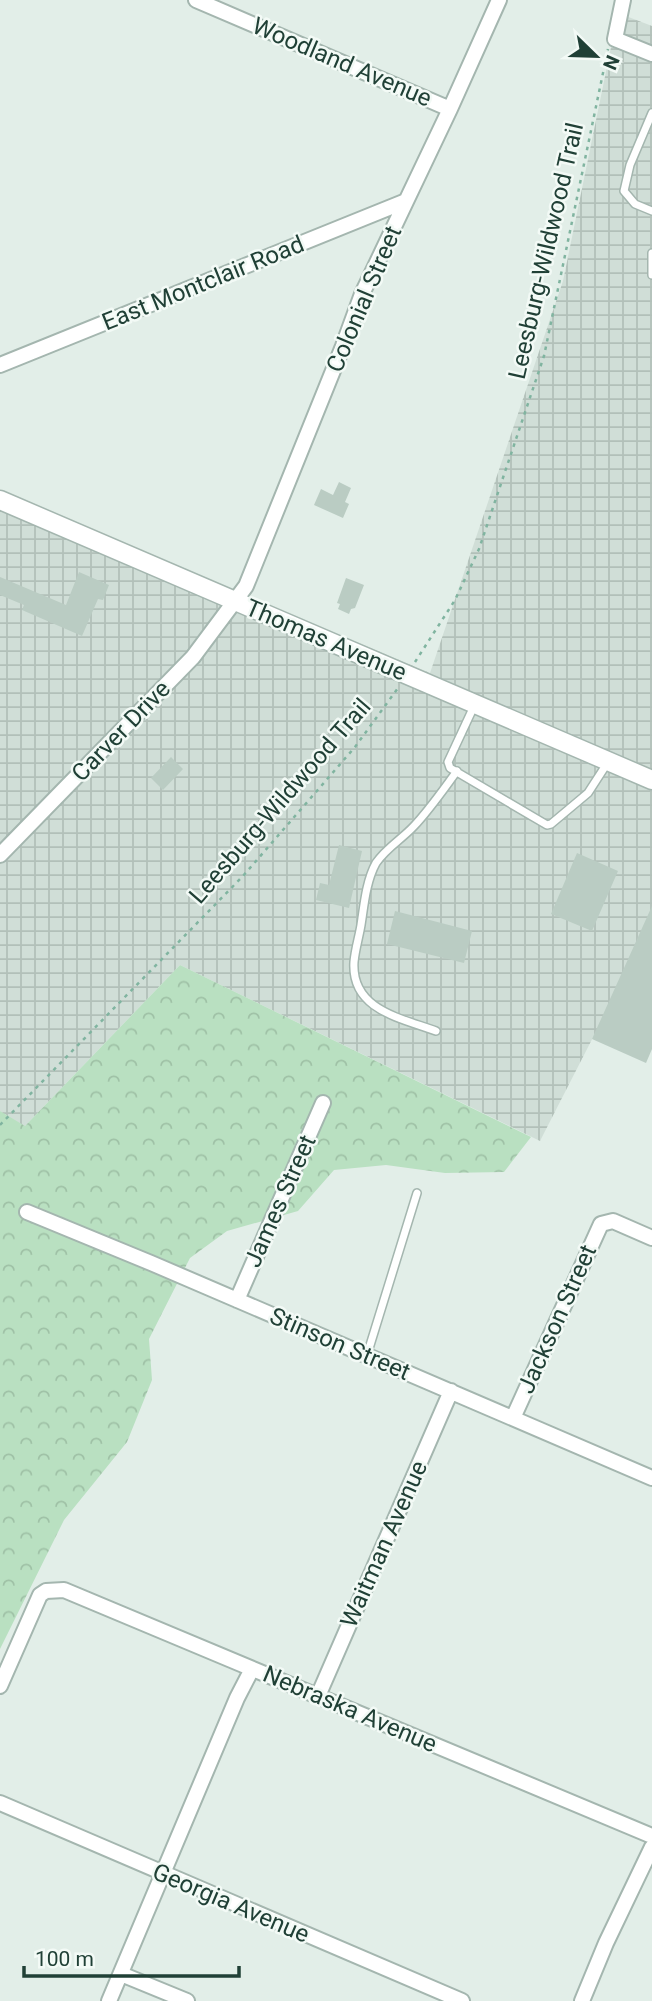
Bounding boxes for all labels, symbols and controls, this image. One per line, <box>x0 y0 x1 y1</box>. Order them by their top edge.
street label: Woodland Avenue <box>248 12 436 112</box>
north arrow <box>561 21 631 91</box>
text: N <box>598 52 624 73</box>
street label: Leesburg-Wildwood Trail <box>503 120 589 382</box>
street label: Colonial Street <box>321 222 407 376</box>
street label: East Montclair Road <box>98 230 308 336</box>
street label: Thomas Avenue <box>241 593 411 687</box>
street label: Carver Drive <box>66 675 176 787</box>
street label: Leesburg-Wildwood Trail <box>183 693 377 909</box>
street label: James Street <box>238 1130 322 1271</box>
street label: Jackson Street <box>512 1240 602 1398</box>
street label: Stinson Street <box>266 1302 415 1386</box>
street label: Waitman Avenue <box>335 1456 433 1632</box>
street label: Nebraska Avenue <box>259 1660 441 1758</box>
street label: Georgia Avenue <box>148 1857 314 1949</box>
scale bar <box>24 1934 240 1978</box>
text: 100 m <box>35 1947 94 1971</box>

